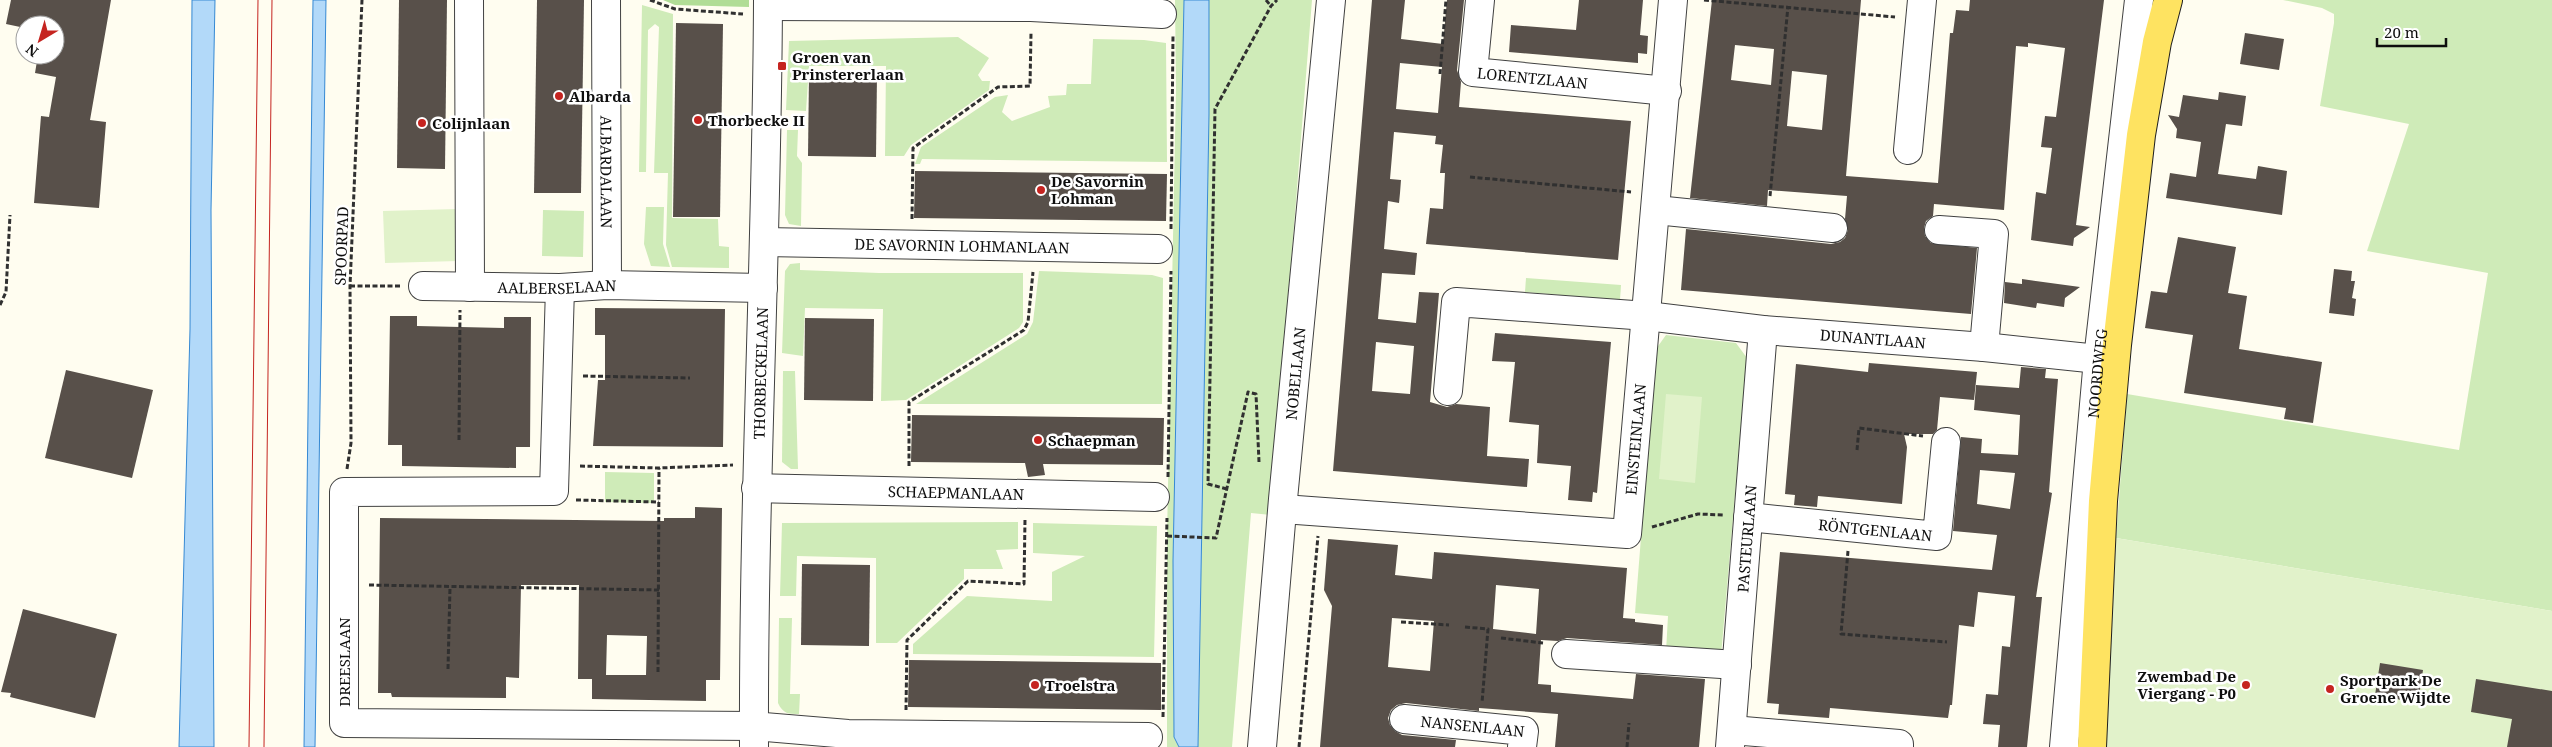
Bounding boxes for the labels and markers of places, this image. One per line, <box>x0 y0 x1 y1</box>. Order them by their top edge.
place label: Groen van Prinstererlaan <box>792 47 904 84</box>
marker: Groen van Prinstererlaan <box>776 60 788 72</box>
place label: Albarda <box>569 86 631 106</box>
marker: Albarda <box>553 90 565 102</box>
place label: Thorbecke II <box>708 110 805 130</box>
place label: Colijnlaan <box>432 113 510 133</box>
marker: Thorbecke II <box>692 114 704 126</box>
marker: Colijnlaan <box>416 117 428 129</box>
place label: De Savornin Lohman <box>1051 171 1144 208</box>
marker: De Savornin Lohman <box>1035 184 1047 196</box>
place label: Schaepman <box>1048 430 1136 450</box>
marker: Schaepman <box>1032 434 1044 446</box>
place label: Zwembad De Viergang - P0 <box>2137 666 2236 703</box>
place label: Sportpark De Groene Wijdte <box>2340 670 2451 707</box>
place label: Troelstra <box>1045 675 1116 695</box>
marker: Troelstra <box>1029 679 1041 691</box>
marker: Zwembad De Viergang - P0 <box>2240 679 2252 691</box>
marker: Sportpark De Groene Wijdte <box>2324 683 2336 695</box>

